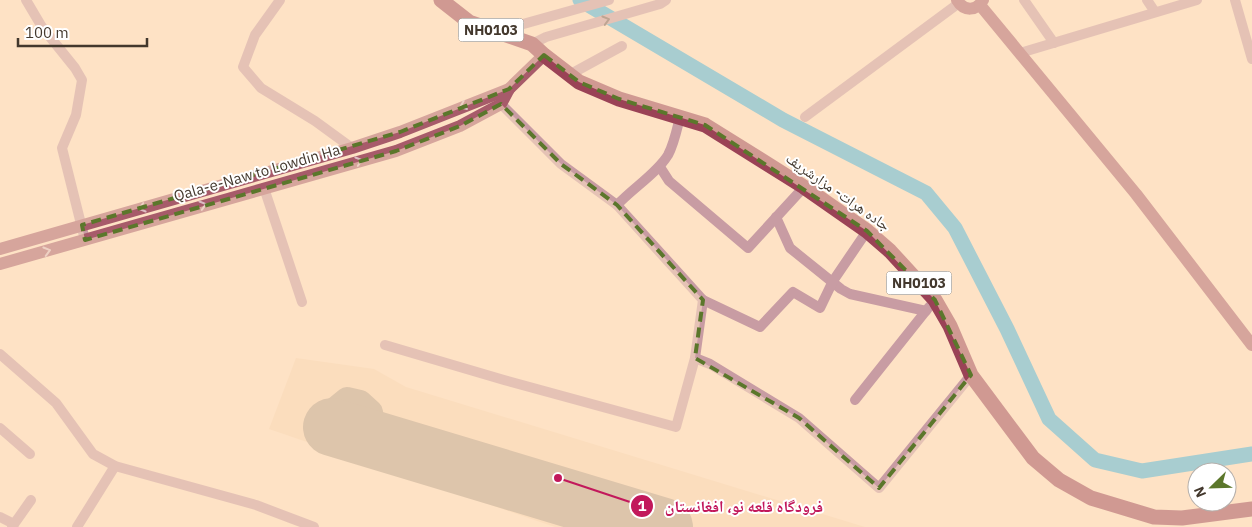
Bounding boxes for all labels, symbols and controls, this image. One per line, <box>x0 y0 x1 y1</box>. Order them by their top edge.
scale bar <box>18 15 146 47</box>
one-way arrow <box>601 15 609 25</box>
road number: NH0103 <box>458 18 524 42</box>
text: 100 m <box>25 23 69 42</box>
one-way arrow <box>459 100 468 110</box>
street label: Qala-e-Naw to Lowdin Ha <box>171 140 342 205</box>
street label: جاده هرات- مزارشریف <box>782 148 895 235</box>
one-way arrow <box>355 157 363 167</box>
one-way arrow <box>198 201 206 211</box>
one-way arrow <box>137 202 146 213</box>
one-way arrow <box>42 246 50 256</box>
road number: NH0103 <box>886 272 952 294</box>
north arrow <box>1187 462 1237 512</box>
text: N <box>1190 484 1210 500</box>
callout: فرودگاه قلعه نو، افغانستان <box>630 491 833 522</box>
text: 1 <box>637 496 647 515</box>
text: فرودگاه قلعه نو، افغانستان <box>665 496 823 516</box>

